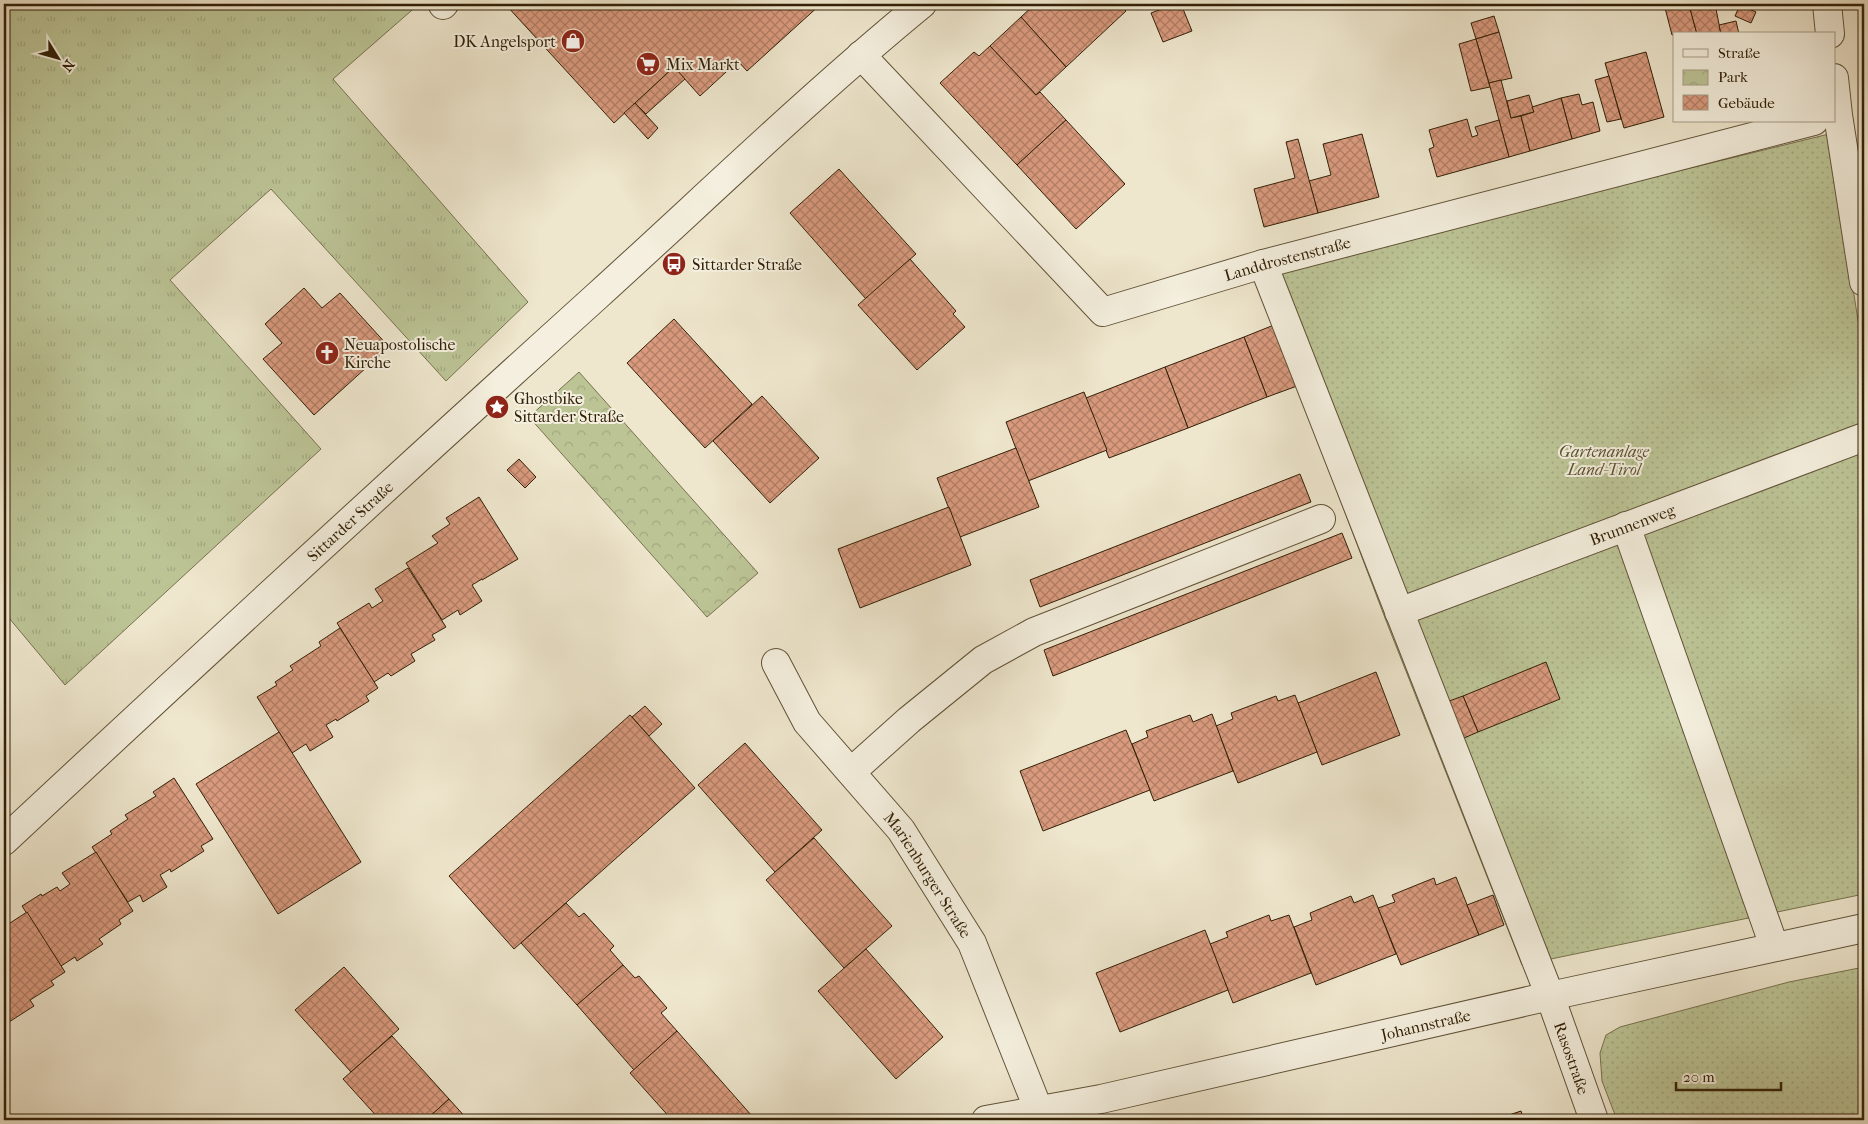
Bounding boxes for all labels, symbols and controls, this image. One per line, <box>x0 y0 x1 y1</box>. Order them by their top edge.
shop icon: DK Angelsport <box>560 28 586 54</box>
north arrow <box>32 32 82 82</box>
place label: DK Angelsport <box>453 32 556 51</box>
legend <box>1673 32 1836 122</box>
text: Straße <box>1718 44 1761 62</box>
supermarket icon: Mix Markt <box>635 51 661 77</box>
place label: Mix Markt <box>666 55 740 74</box>
text: N <box>58 56 78 75</box>
text: Park <box>1718 68 1748 86</box>
text: Gebäude <box>1718 94 1775 112</box>
street label: Landdrostenstraße <box>1222 232 1353 285</box>
bus stop icon: Sittarder Straße <box>661 251 687 277</box>
place label: Sittarder Straße <box>692 255 802 274</box>
place label: Neuapostolische Kirche <box>344 335 456 372</box>
church icon: Neuapostolische Kirche <box>314 340 340 366</box>
place label: Ghostbike Sittarder Straße <box>514 389 624 426</box>
place icon: Ghostbike Sittarder Straße <box>484 394 510 420</box>
park label: Gartenanlage Land-Tirol <box>1559 442 1650 479</box>
street label: Sittarder Straße <box>303 477 397 565</box>
street label: Brunnenweg <box>1587 499 1678 549</box>
street label: Marienburger Straße <box>880 808 976 941</box>
street label: Johannstraße <box>1377 1005 1472 1044</box>
street label: Rasostraße <box>1550 1019 1594 1097</box>
scale bar <box>1676 1059 1780 1091</box>
text: 20 m <box>1683 1068 1715 1086</box>

